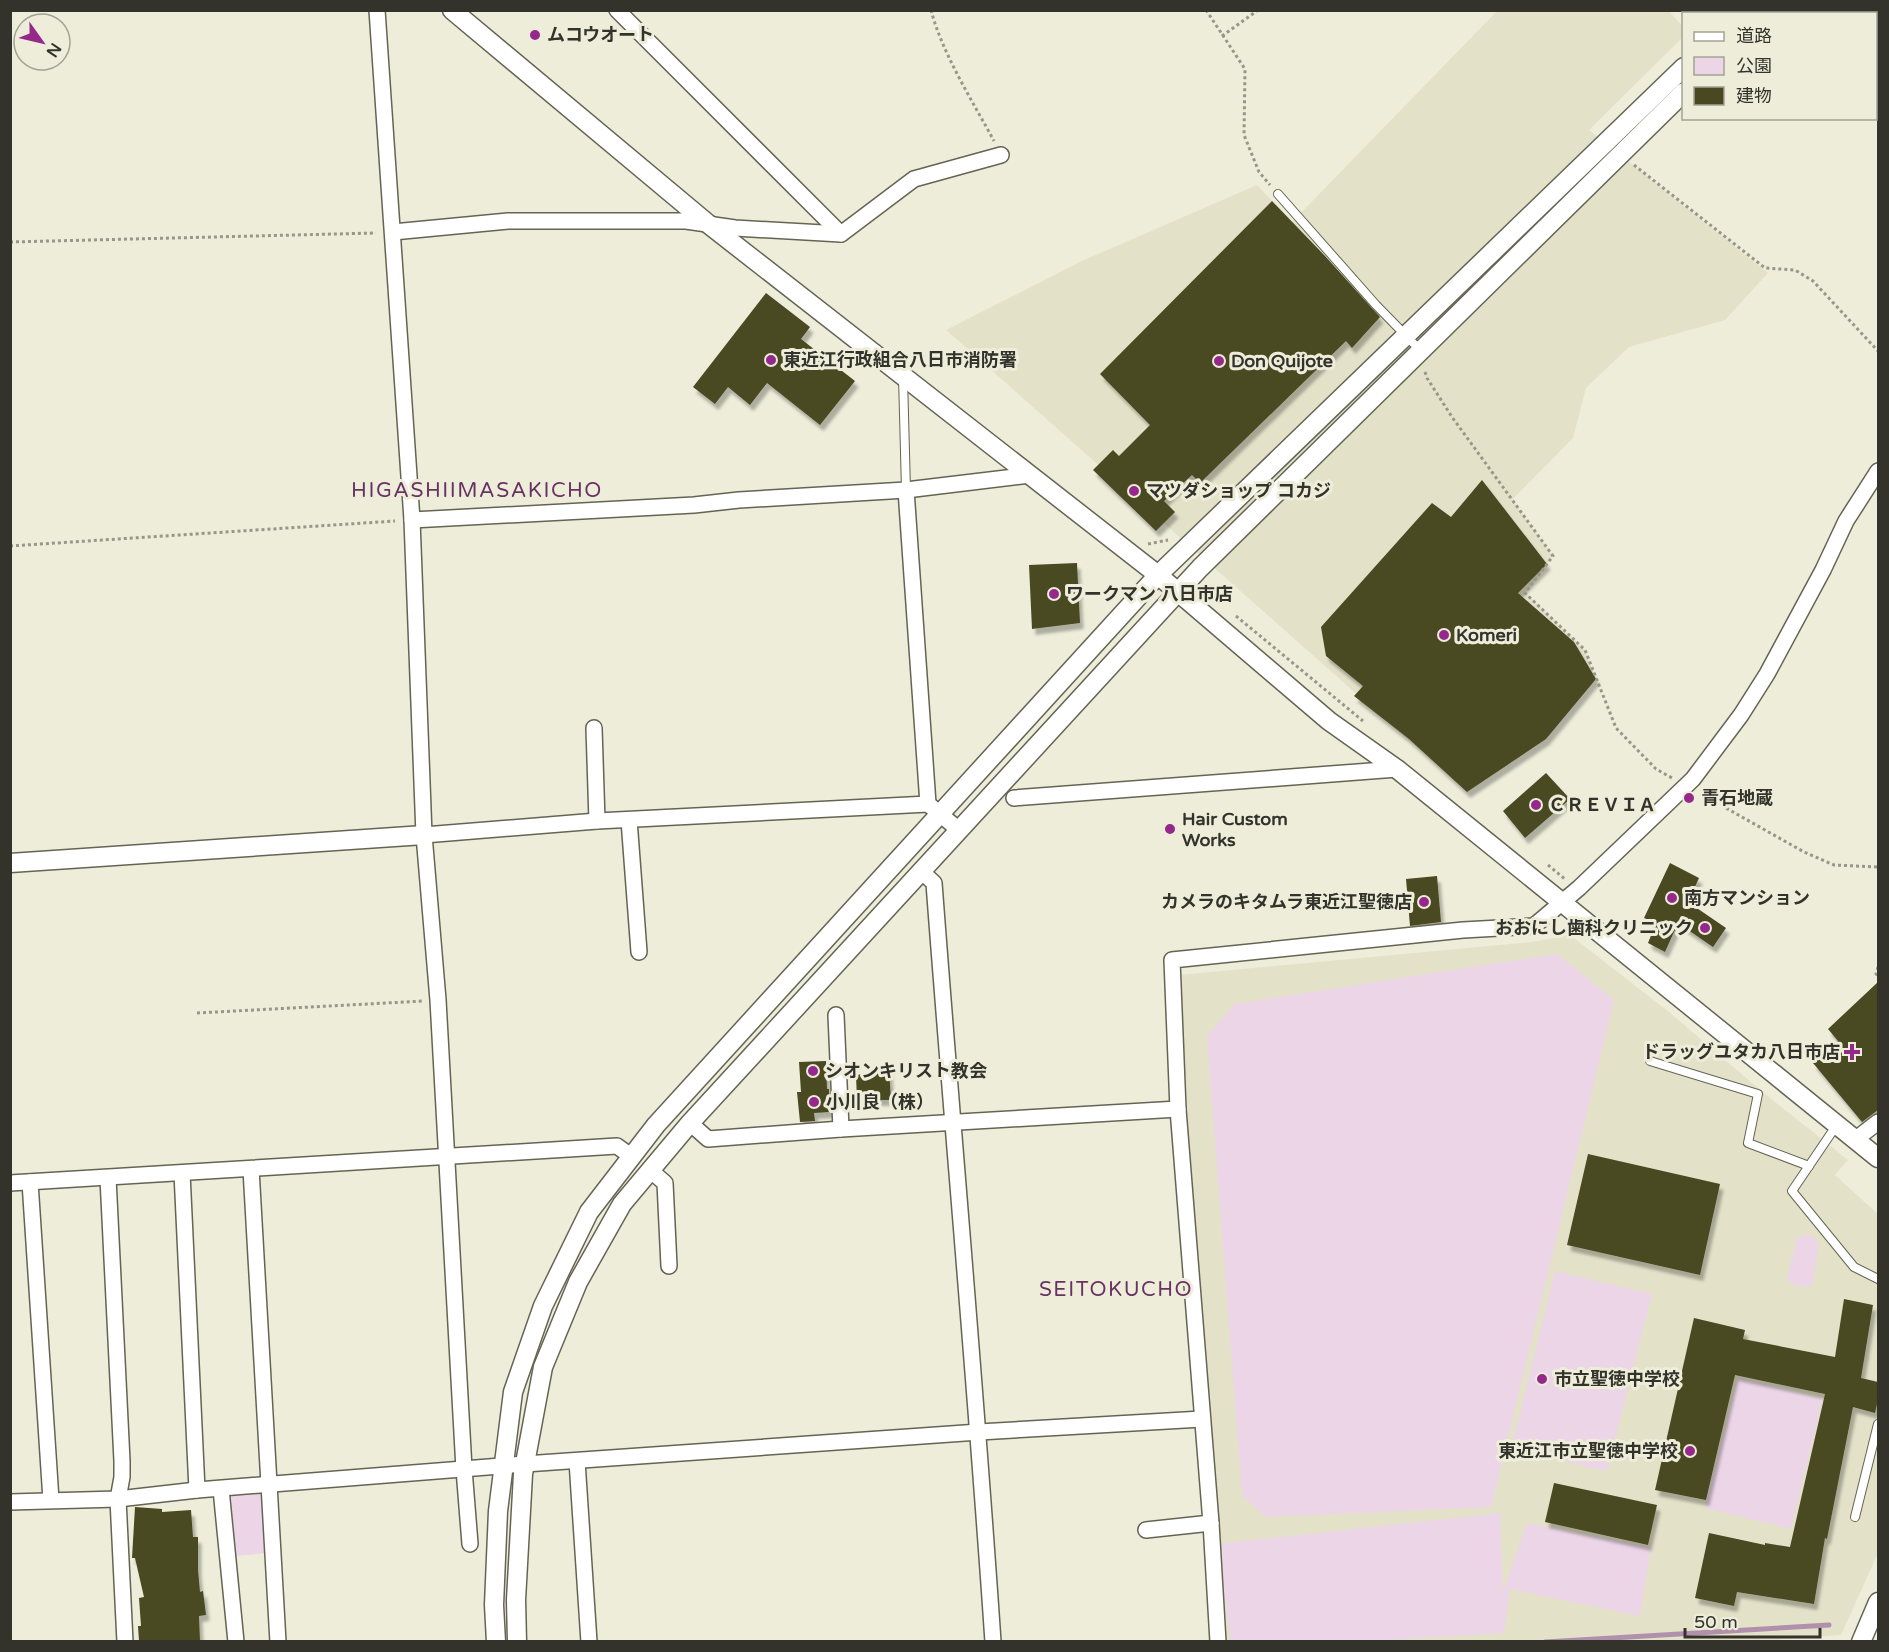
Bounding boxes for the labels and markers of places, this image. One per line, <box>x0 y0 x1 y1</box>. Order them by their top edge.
place label: ムコウオート <box>547 24 654 46</box>
marker: ムコウオート <box>528 28 542 42</box>
place label: 東近江行政組合八日市消防署 <box>783 349 1017 371</box>
place label: Don Quijote <box>1231 350 1333 372</box>
marker: 東近江行政組合八日市消防署 <box>764 353 778 367</box>
marker: Don Quijote <box>1212 354 1226 368</box>
place label: マツダショップ コカジ <box>1146 480 1331 502</box>
marker: マツダショップ コカジ <box>1127 484 1141 498</box>
place label: ワークマン 八日市店 <box>1066 583 1233 605</box>
marker: ワークマン 八日市店 <box>1047 587 1061 601</box>
place label: Komeri <box>1456 624 1517 646</box>
marker: Komeri <box>1437 628 1451 642</box>
place label: 青石地蔵 <box>1701 787 1773 809</box>
marker: 青石地蔵 <box>1682 791 1696 805</box>
place label: ＣＲＥＶＩＡ <box>1548 794 1656 816</box>
marker: ＣＲＥＶＩＡ <box>1529 798 1543 812</box>
place label: Hair Custom Works <box>1182 808 1288 851</box>
marker: Hair Custom Works <box>1163 822 1177 836</box>
place label: 南方マンション <box>1684 887 1810 909</box>
place label: カメラのキタムラ東近江聖徳店 <box>1161 891 1412 913</box>
marker: 南方マンション <box>1665 891 1679 905</box>
marker: カメラのキタムラ東近江聖徳店 <box>1417 895 1431 909</box>
place label: おおにし歯科クリニック <box>1495 917 1693 939</box>
marker: おおにし歯科クリニック <box>1698 921 1712 935</box>
place label: ドラッグユタカ八日市店 <box>1642 1041 1840 1063</box>
marker: ドラッグユタカ八日市店 <box>1845 1045 1859 1059</box>
place label: シオンキリスト教会 <box>825 1060 987 1082</box>
marker: シオンキリスト教会 <box>806 1064 820 1078</box>
place label: 小川良（株） <box>826 1091 934 1113</box>
marker: 小川良（株） <box>807 1095 821 1109</box>
place label: 市立聖徳中学校 <box>1554 1368 1680 1390</box>
marker: 市立聖徳中学校 <box>1535 1372 1549 1386</box>
place label: 東近江市立聖徳中学校 <box>1498 1440 1678 1462</box>
marker: 東近江市立聖徳中学校 <box>1683 1444 1697 1458</box>

